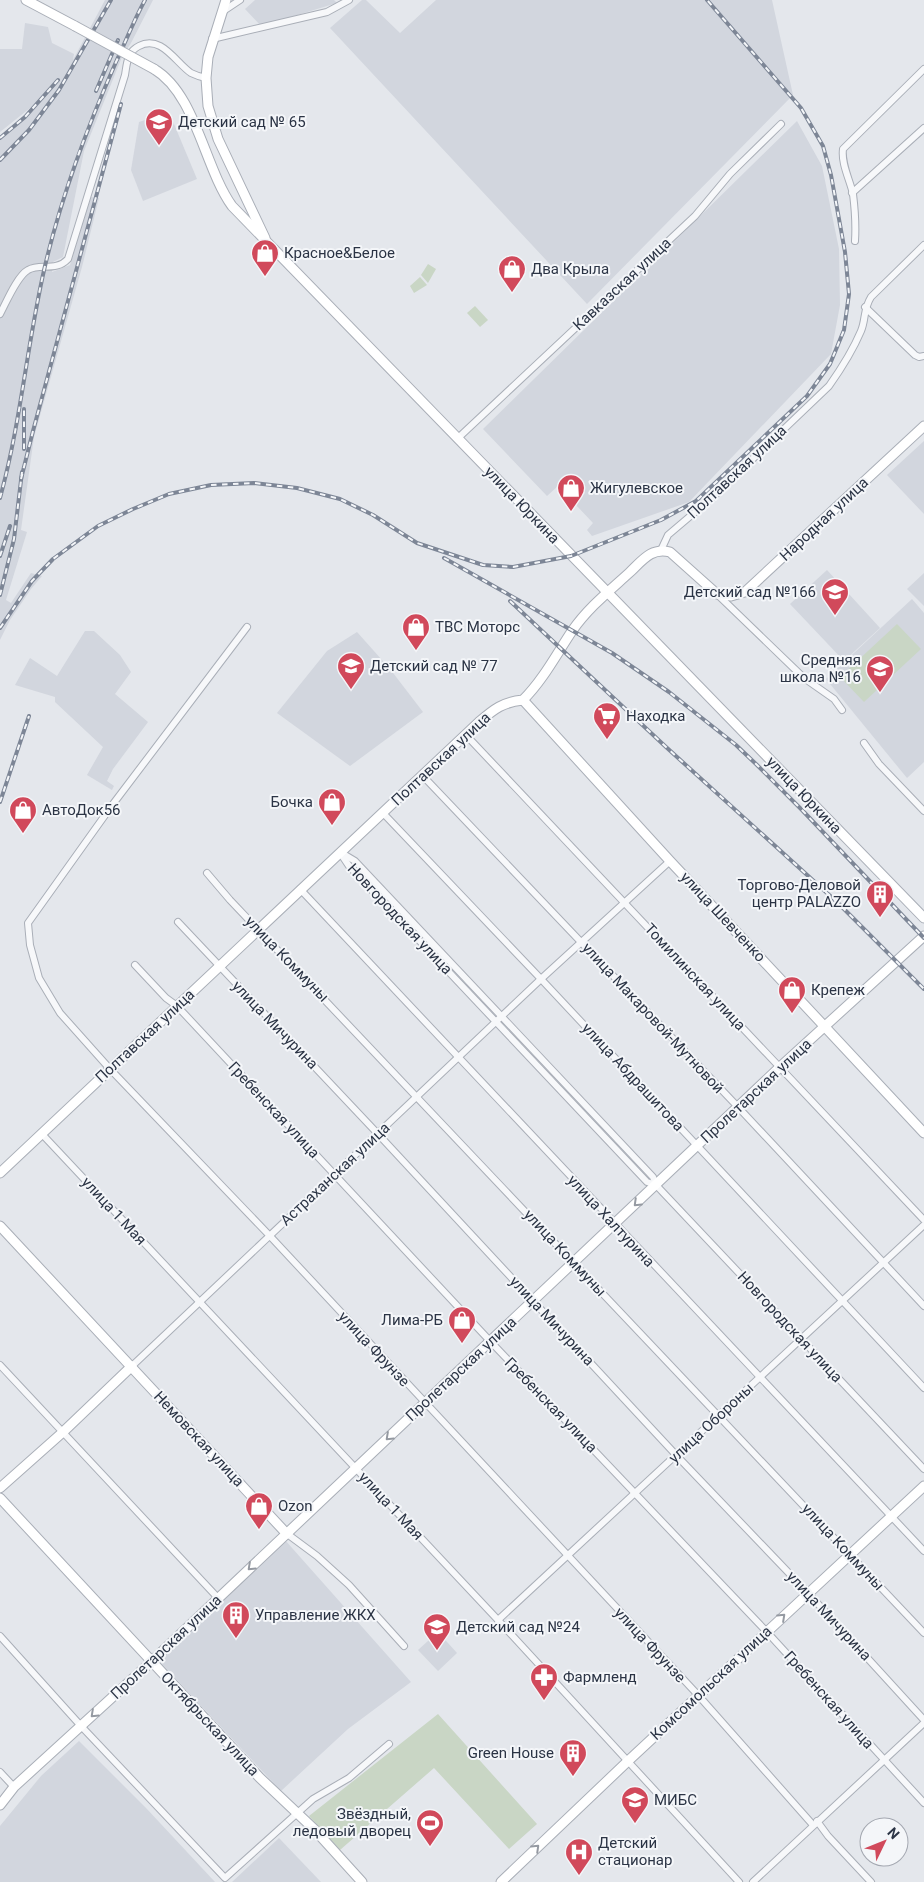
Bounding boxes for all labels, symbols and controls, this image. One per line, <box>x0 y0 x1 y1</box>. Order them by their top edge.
school or university icon: Детский сад № 65 <box>144 107 174 146</box>
place label: Детский сад № 65 <box>178 113 306 131</box>
street label: Кавказская улица <box>569 234 675 334</box>
shop icon: Красное&Белое <box>250 238 280 277</box>
place label: Красное&Белое <box>284 244 395 262</box>
shop icon: Два Крыла <box>497 254 527 293</box>
place label: Два Крыла <box>531 260 609 278</box>
street label: Полтавская улица <box>684 421 790 523</box>
street label: улица Юркина <box>481 463 563 547</box>
shop icon: Жигулевское <box>556 473 586 512</box>
street label: Народная улица <box>776 473 872 565</box>
place label: Жигулевское <box>590 479 683 497</box>
school or university icon: Детский сад №166 <box>820 577 850 616</box>
place label: Детский сад №166 <box>684 583 816 601</box>
shop icon: ТВС Моторс <box>401 612 431 651</box>
place label: ТВС Моторс <box>435 618 520 636</box>
school or university icon: Детский сад № 77 <box>336 651 366 690</box>
place label: Средняя школа №16 <box>780 651 861 686</box>
school or university icon: Средняя школа №16 <box>865 654 895 693</box>
place label: Детский сад № 77 <box>370 657 498 675</box>
supermarket icon: Находка <box>592 701 622 740</box>
place label: Находка <box>626 707 686 725</box>
street label: Полтавская улица <box>388 708 494 810</box>
street label: улица Юркина <box>763 753 845 837</box>
shop icon: Бочка <box>317 787 347 826</box>
place label: Бочка <box>271 793 313 811</box>
shop icon: АвтоДок56 <box>8 795 38 834</box>
place label: АвтоДок56 <box>42 801 121 819</box>
street label: Новгородская улица <box>344 860 456 978</box>
street label: улица Шевченко <box>677 868 769 966</box>
place label: Торгово-Деловой центр PALAZZO <box>738 876 861 911</box>
building icon: Торгово-Деловой центр PALAZZO <box>865 879 895 918</box>
street label: улица Коммуны <box>241 912 333 1006</box>
street label: Томилинская улица <box>641 920 749 1034</box>
street label: улица Макаровой-Мутновой <box>578 939 728 1097</box>
shop icon: Крепеж <box>777 975 807 1014</box>
street label: улица Мичурина <box>228 977 322 1073</box>
place label: Крепеж <box>811 981 865 999</box>
street label: Полтавская улица <box>92 985 198 1087</box>
street label: улица Абдрашитова <box>578 1019 688 1135</box>
street label: Пролетарская улица <box>697 1035 815 1147</box>
street label: Гребенская улица <box>225 1058 323 1162</box>
street label: Астраханская улица <box>277 1119 393 1229</box>
street label: улица Халтурина <box>564 1171 658 1271</box>
street label: улица 1 Мая <box>78 1173 150 1249</box>
one-way arrow <box>634 1198 643 1207</box>
street label: улица Коммуны <box>520 1206 610 1300</box>
street label: Новгородская улица <box>734 1268 846 1386</box>
street label: улица Мичурина <box>506 1273 598 1369</box>
shop icon: Лима-РБ <box>447 1305 477 1344</box>
street label: улица Фрунзе <box>335 1308 413 1390</box>
place label: Лима-РБ <box>381 1311 443 1329</box>
street label: Пролетарская улица <box>402 1313 520 1425</box>
street label: Гребенская улица <box>501 1354 601 1456</box>
street label: улица Обороны <box>665 1379 757 1467</box>
street label: Немовская улица <box>150 1387 248 1491</box>
one-way arrow <box>385 1431 394 1440</box>
street label: улица 1 Мая <box>355 1468 427 1544</box>
shop icon: Ozon <box>244 1491 274 1530</box>
place label: Ozon <box>278 1497 312 1515</box>
street label: улица Коммуны <box>798 1500 888 1594</box>
one-way arrow <box>248 1561 257 1570</box>
street label: улица Мичурина <box>783 1568 875 1664</box>
street label: Пролетарская улица <box>107 1591 225 1703</box>
building icon: Управление ЖКХ <box>221 1600 251 1639</box>
street label: улица Фрунзе <box>611 1604 689 1686</box>
place label: Управление ЖКХ <box>255 1606 376 1624</box>
school or university icon: Детский сад №24 <box>422 1612 452 1651</box>
one-way arrow <box>776 1614 785 1623</box>
place label: Детский сад №24 <box>456 1618 580 1636</box>
street label: Комсомольская улица <box>647 1622 775 1744</box>
street label: Гребенская улица <box>780 1647 878 1753</box>
pharmacy icon: Фармленд <box>529 1662 559 1701</box>
street label: Октябрьская улица <box>157 1668 263 1780</box>
place label: Фармленд <box>563 1668 637 1686</box>
one-way arrow <box>91 1708 100 1717</box>
building icon: Green House <box>558 1738 588 1777</box>
place label: Green House <box>468 1744 554 1762</box>
school or university icon: МИБС <box>620 1785 650 1824</box>
place label: МИБС <box>654 1791 697 1809</box>
place label: Звёздный, ледовый дворец <box>293 1805 411 1840</box>
sports icon: Звёздный, ледовый дворец <box>415 1808 445 1847</box>
north arrow <box>859 1817 909 1867</box>
text: N <box>884 1824 903 1842</box>
place label: Детский стационар <box>598 1834 672 1869</box>
hospital icon: Детский стационар <box>564 1837 594 1876</box>
one-way arrow <box>531 1845 540 1854</box>

